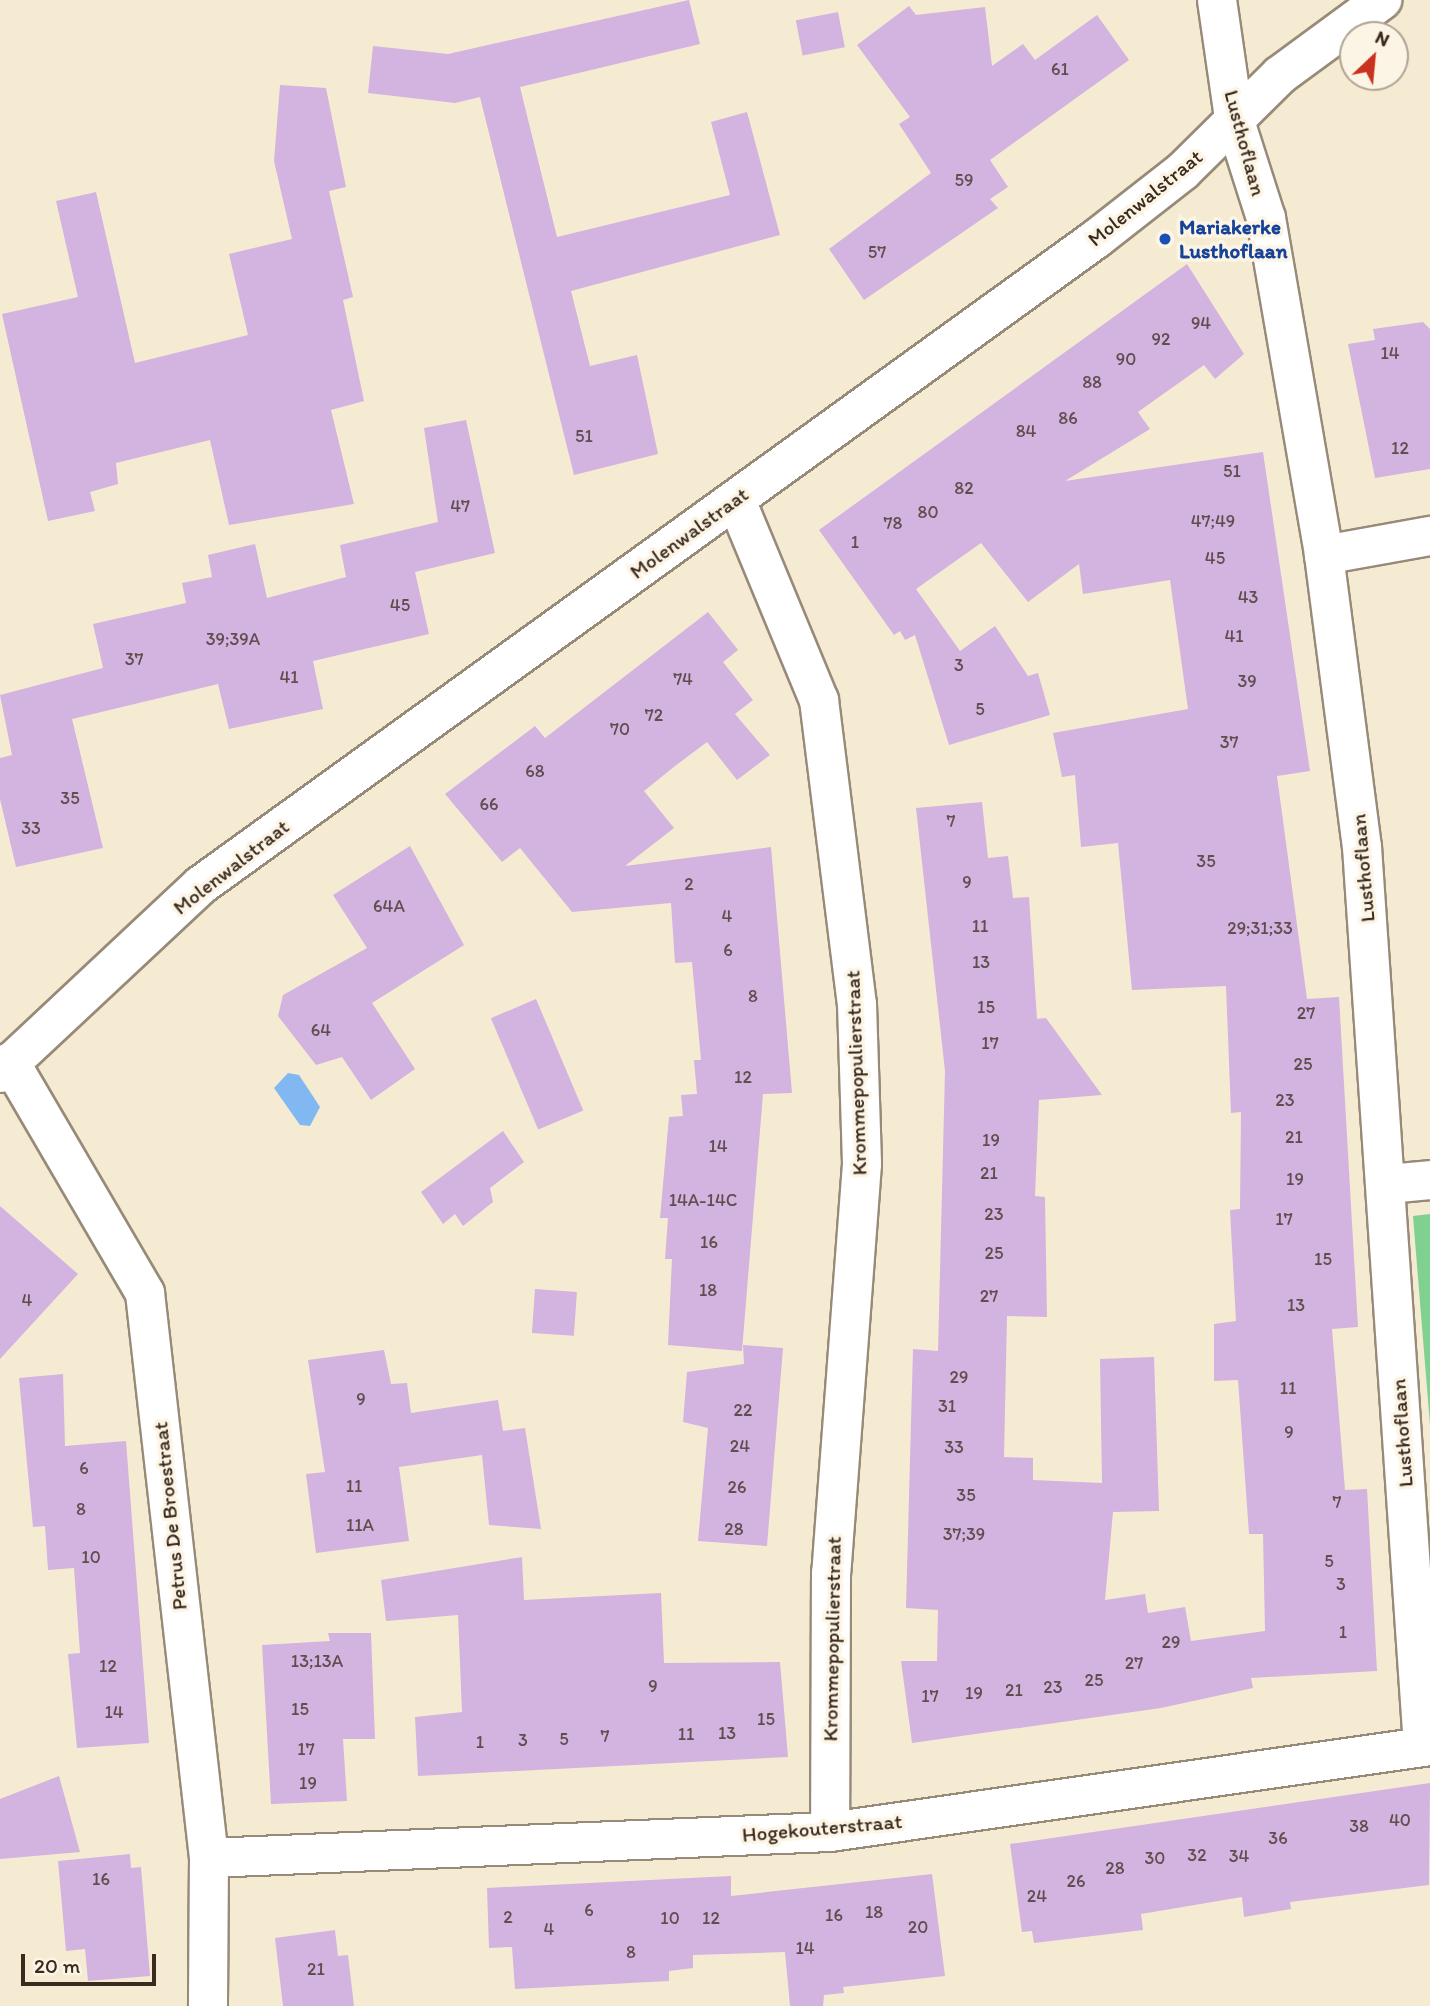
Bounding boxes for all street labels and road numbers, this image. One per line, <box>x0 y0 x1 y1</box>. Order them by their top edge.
street label: Lusthoflaan <box>1219 87 1271 199</box>
street label: Molenwalstraat <box>1083 144 1207 252</box>
street label: Molenwalstraat <box>625 482 753 584</box>
street label: Lusthoflaan <box>1346 813 1380 923</box>
street label: Molenwalstraat <box>168 814 294 920</box>
street label: Krommepopulierstraat <box>840 970 872 1176</box>
street label: Lusthoflaan <box>1386 1378 1418 1488</box>
street label: Petrus De Broestraat <box>148 1421 192 1611</box>
street label: Krommepopulierstraat <box>818 1536 846 1742</box>
street label: Hogekouterstraat <box>741 1808 903 1848</box>

